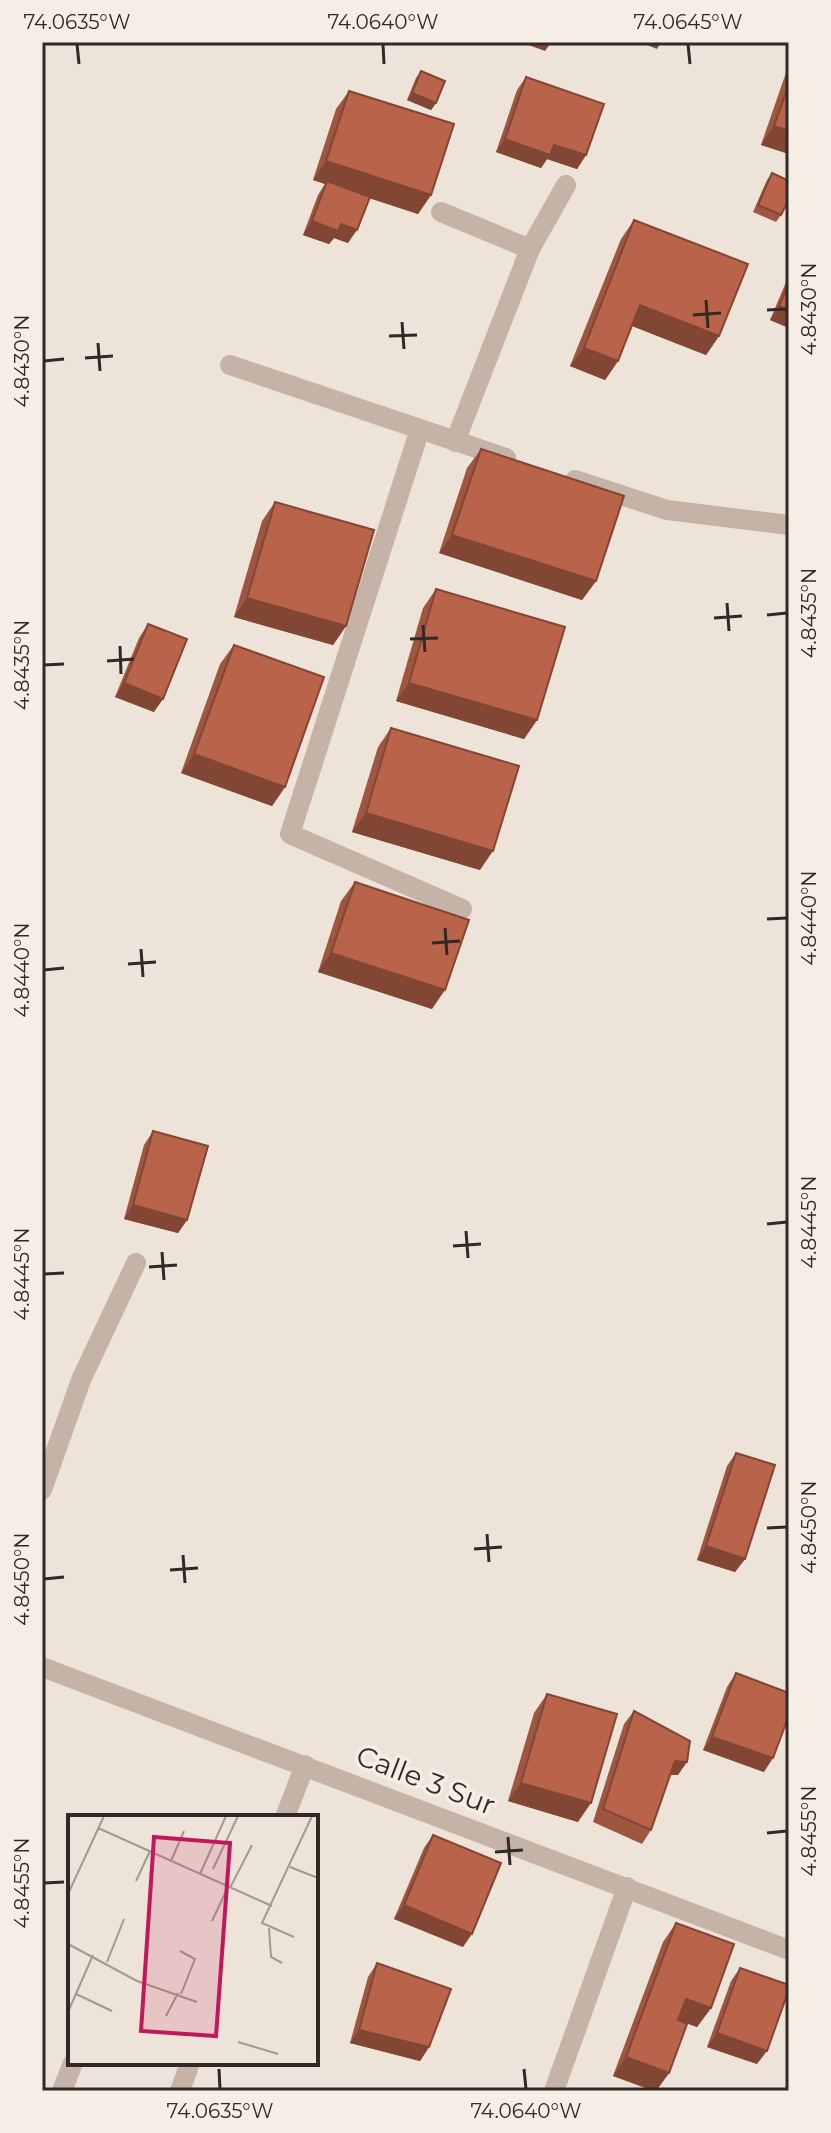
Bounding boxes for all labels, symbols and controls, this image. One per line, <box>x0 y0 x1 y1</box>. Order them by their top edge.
text: 74.0635°W <box>24 10 130 34</box>
text: 74.0640°W <box>327 10 439 34</box>
text: 74.0645°W <box>634 10 742 34</box>
text: 4.8430°N <box>797 263 821 355</box>
text: 4.8430°N <box>10 315 34 407</box>
text: 4.8435°N <box>797 568 821 658</box>
text: 4.8435°N <box>10 620 34 710</box>
text: 4.8440°N <box>797 870 821 966</box>
text: 4.8440°N <box>10 922 34 1018</box>
text: 4.8445°N <box>797 1176 821 1268</box>
text: 4.8445°N <box>10 1228 34 1320</box>
text: 4.8450°N <box>797 1480 821 1574</box>
text: 4.8450°N <box>10 1532 34 1626</box>
street label: Calle 3 Sur <box>352 1738 500 1822</box>
text: 4.8455°N <box>797 1786 821 1876</box>
inset map <box>68 1815 318 2065</box>
text: 4.8455°N <box>10 1838 34 1928</box>
text: 74.0635°W <box>167 2099 273 2123</box>
text: 74.0640°W <box>470 2099 582 2123</box>

